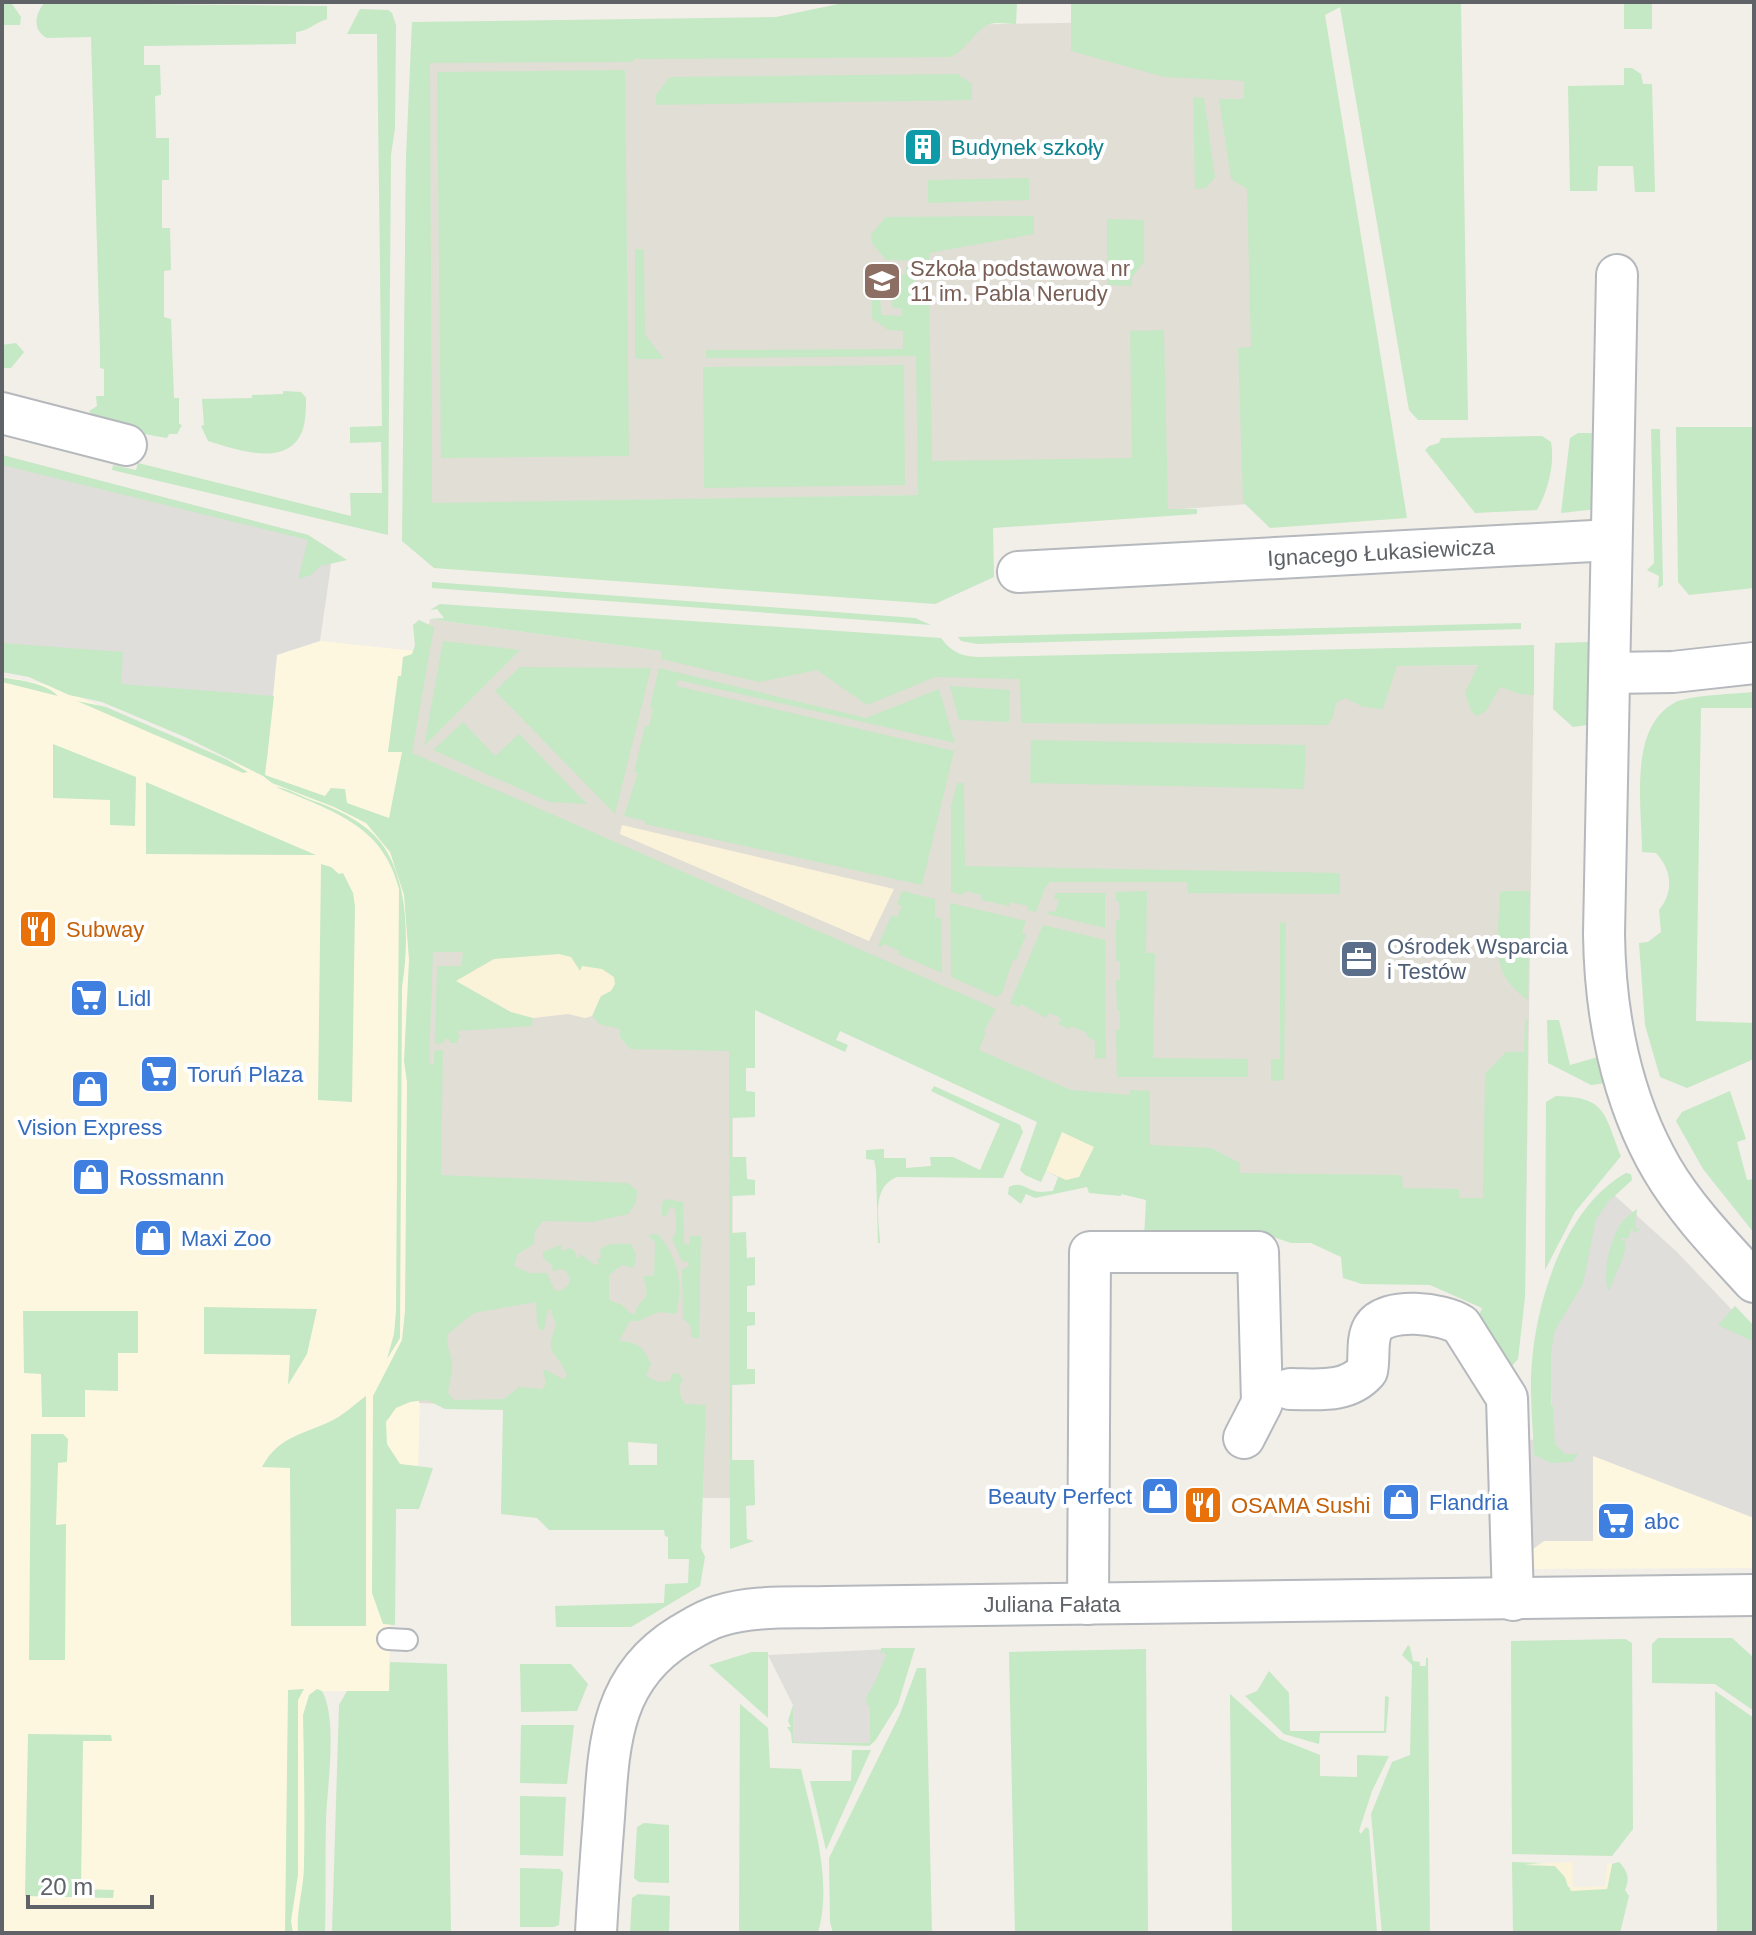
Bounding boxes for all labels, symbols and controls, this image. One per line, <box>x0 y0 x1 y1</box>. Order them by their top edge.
building icon: Budynek szkoły <box>902 126 944 168</box>
place label: Budynek szkoły <box>951 135 1104 160</box>
place label: Szkoła podstawowa nr 11 im. Pabla Nerudy <box>910 256 1130 306</box>
school or university icon: Szkoła podstawowa nr 11 im. Pabla Nerudy <box>861 260 903 302</box>
street label: Ignacego Łukasiewicza <box>1267 534 1496 571</box>
restaurant icon: Subway <box>17 908 59 950</box>
place label: Subway <box>66 917 144 942</box>
place label: Ośrodek Wsparcia i Testów <box>1387 934 1569 984</box>
office icon: Ośrodek Wsparcia i Testów <box>1338 938 1380 980</box>
supermarket icon: Lidl <box>68 977 110 1019</box>
place label: Lidl <box>117 986 151 1011</box>
supermarket icon: Toruń Plaza <box>138 1053 180 1095</box>
place label: Toruń Plaza <box>187 1062 304 1087</box>
shop icon: Vision Express <box>69 1068 111 1110</box>
place label: Vision Express <box>17 1115 163 1140</box>
shop icon: Rossmann <box>70 1156 112 1198</box>
place label: Rossmann <box>119 1165 224 1190</box>
shop icon: Maxi Zoo <box>132 1217 174 1259</box>
place label: Maxi Zoo <box>181 1226 271 1251</box>
shop icon: Beauty Perfect <box>1139 1475 1181 1517</box>
shop icon: Flandria <box>1380 1481 1422 1523</box>
place label: Beauty Perfect <box>988 1484 1132 1509</box>
restaurant icon: OSAMA Sushi <box>1182 1484 1224 1526</box>
place label: Flandria <box>1429 1490 1509 1515</box>
place label: OSAMA Sushi <box>1231 1493 1370 1518</box>
supermarket icon: abc <box>1595 1500 1637 1542</box>
place label: abc <box>1644 1509 1679 1534</box>
street label: Juliana Fałata <box>984 1592 1121 1617</box>
scale bar <box>28 1859 152 1909</box>
text: 20 m <box>40 1873 93 1900</box>

